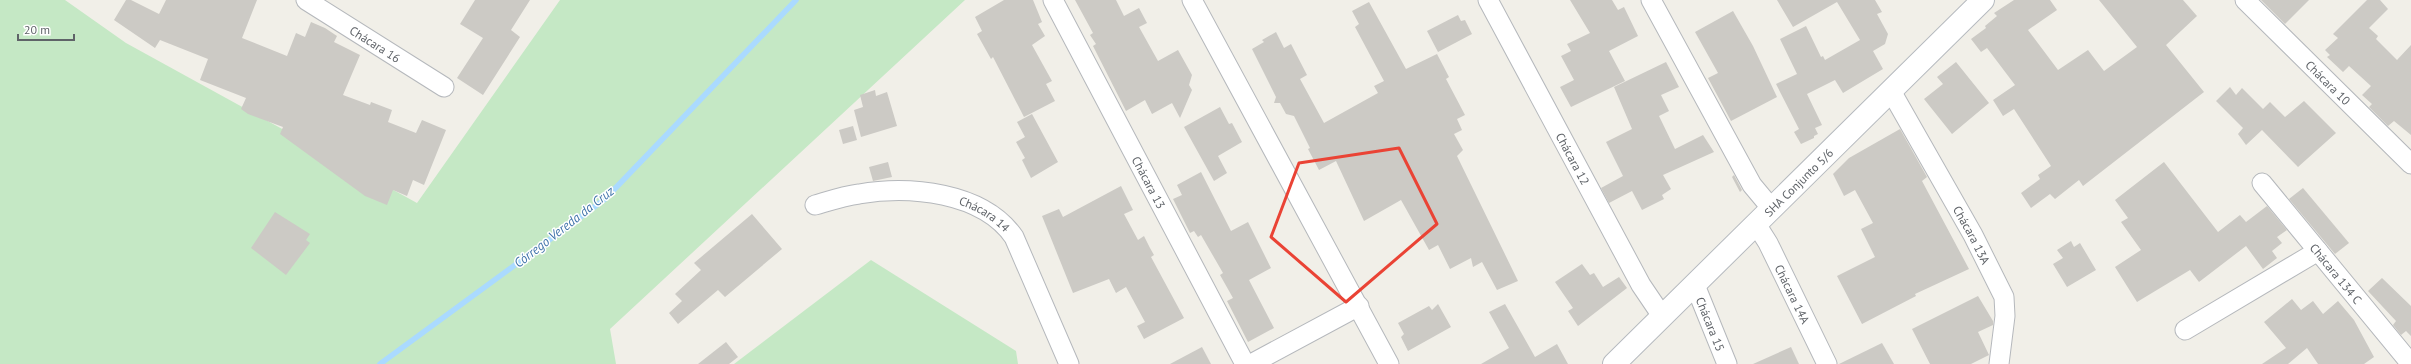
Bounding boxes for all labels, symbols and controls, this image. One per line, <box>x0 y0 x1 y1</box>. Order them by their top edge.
scale bar <box>18 16 74 42</box>
text: 20 m <box>24 22 50 37</box>
street label: Chácara 16 <box>347 22 404 65</box>
street label: Chácara 10 <box>2303 57 2354 108</box>
street label: Chácara 12 <box>1553 130 1593 187</box>
street label: SHA Conjunto 5/6 <box>1761 145 1836 219</box>
street label: Chácara 13 <box>1129 153 1169 211</box>
water label: Córrego Vereda da Cruz <box>510 182 618 271</box>
street label: Chácara 14 <box>957 193 1014 235</box>
street label: Chácara 13A <box>1950 203 1994 266</box>
street label: Chácara 134 C <box>2307 240 2366 307</box>
street label: Chácara 14A <box>1772 262 1814 326</box>
street label: Chácara 15 <box>1693 295 1728 353</box>

